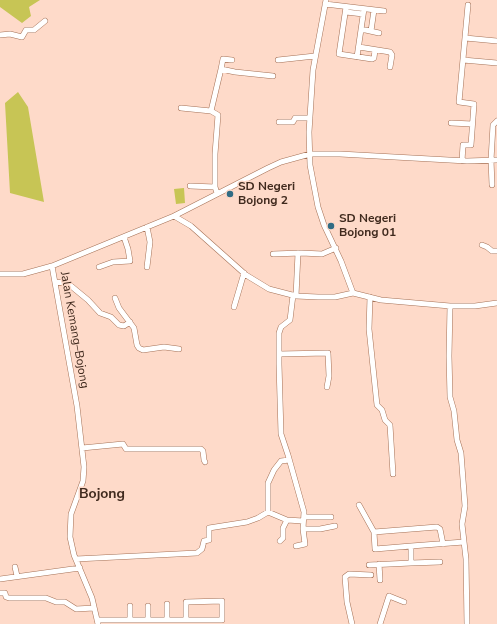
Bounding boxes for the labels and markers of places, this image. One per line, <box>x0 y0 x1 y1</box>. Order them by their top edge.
place label: SD Negeri Bojong 2 <box>238 180 295 208</box>
marker: SD Negeri Bojong 2 <box>225 189 235 199</box>
place label: SD Negeri Bojong 01 <box>339 212 396 240</box>
marker: SD Negeri Bojong 01 <box>326 221 336 231</box>

